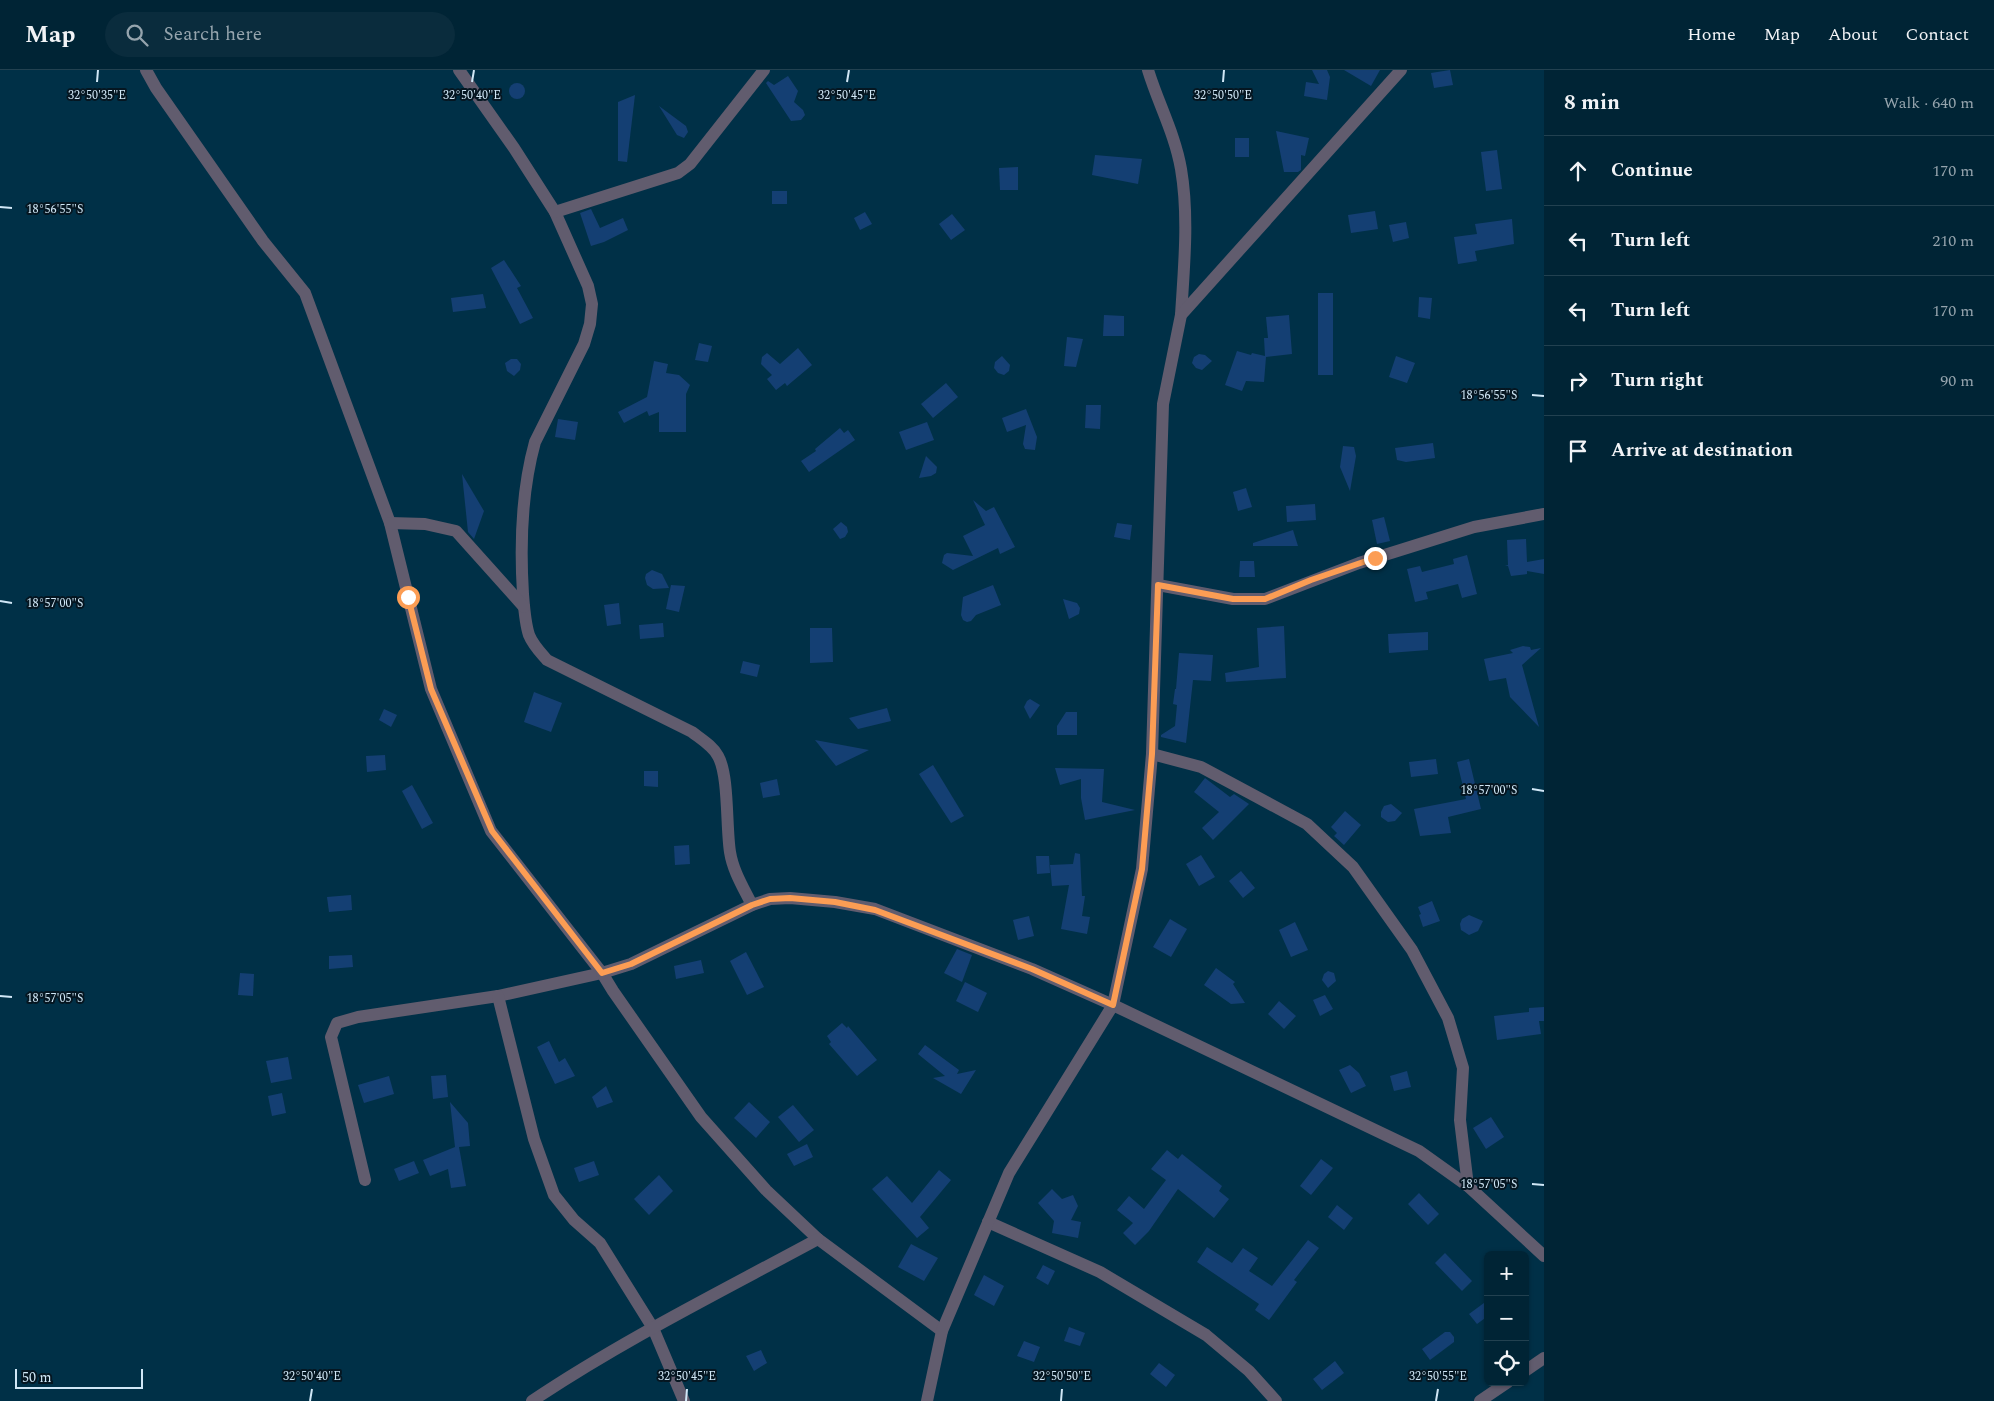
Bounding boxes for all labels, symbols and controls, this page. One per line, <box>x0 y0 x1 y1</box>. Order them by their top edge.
search box <box>105 12 455 57</box>
text: Map <box>25 17 75 53</box>
text: Search here <box>163 20 262 49</box>
icon: search <box>123 21 151 49</box>
text: Home <box>1687 21 1736 48</box>
text: Map <box>1764 21 1800 48</box>
text: About <box>1828 21 1878 48</box>
text: Contact <box>1906 21 1969 48</box>
text: 32°50'35"E <box>68 86 126 105</box>
text: 32°50'40"E <box>443 86 501 105</box>
text: 32°50'45"E <box>818 86 876 105</box>
text: 32°50'50"E <box>1194 86 1252 105</box>
text: 8 min <box>1564 87 1620 119</box>
text: Walk · 640 m <box>1883 91 1974 115</box>
text: Continue <box>1611 156 1693 185</box>
icon: ahead <box>1564 157 1592 185</box>
text: 170 m <box>1932 159 1974 183</box>
text: 18°56'55"S <box>27 200 83 219</box>
text: Turn left <box>1611 226 1690 255</box>
icon: left <box>1564 227 1592 255</box>
text: 210 m <box>1932 229 1974 253</box>
text: Turn left <box>1611 296 1690 325</box>
icon: left <box>1564 297 1592 325</box>
text: 170 m <box>1932 299 1974 323</box>
text: Turn right <box>1611 366 1704 395</box>
icon: right <box>1564 367 1592 395</box>
text: 90 m <box>1940 369 1974 393</box>
text: 18°56'55"S <box>1461 386 1517 405</box>
text: Arrive at destination <box>1611 436 1793 465</box>
icon: arrive <box>1564 437 1592 465</box>
route end <box>1364 547 1387 570</box>
route start <box>397 586 420 609</box>
text: 18°57'00"S <box>27 594 83 613</box>
text: 18°57'00"S <box>1461 781 1517 800</box>
text: 18°57'05"S <box>27 989 83 1008</box>
text: 18°57'05"S <box>1461 1175 1517 1194</box>
map controls <box>1484 1251 1529 1386</box>
button: + <box>1484 1251 1529 1296</box>
button: − <box>1484 1296 1529 1341</box>
button: locate <box>1484 1341 1529 1386</box>
scale bar <box>15 1366 142 1389</box>
text: 50 m <box>22 1367 52 1388</box>
text: 32°50'40"E <box>283 1367 341 1386</box>
text: 32°50'45"E <box>658 1367 716 1386</box>
text: 32°50'50"E <box>1033 1367 1091 1386</box>
text: 32°50'55"E <box>1409 1367 1467 1386</box>

